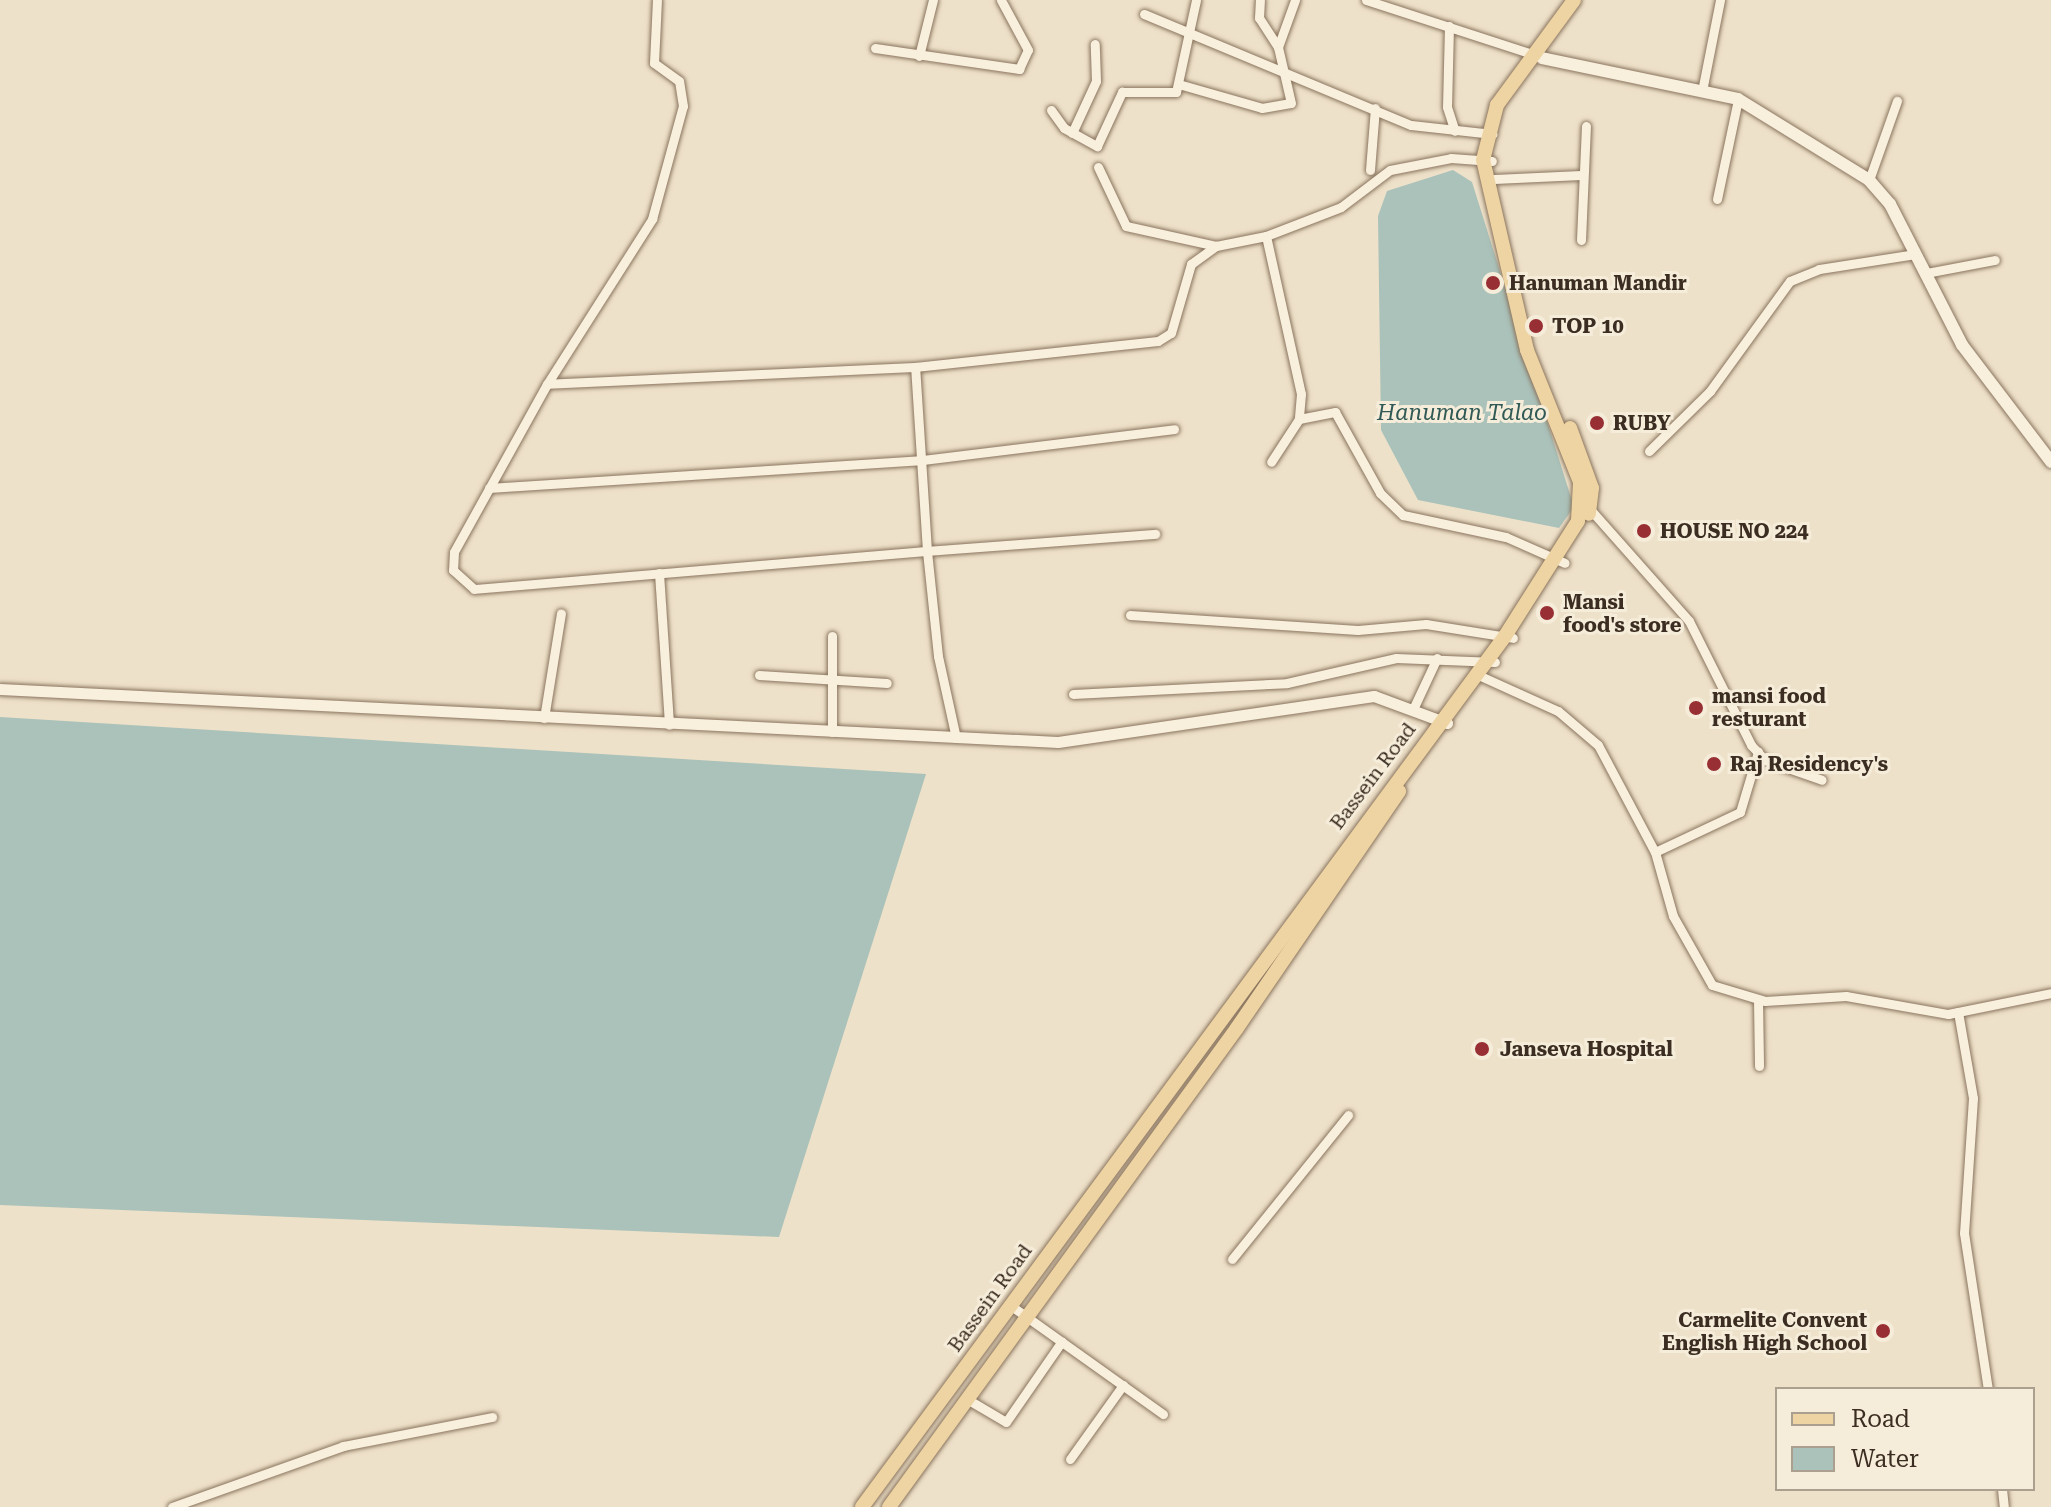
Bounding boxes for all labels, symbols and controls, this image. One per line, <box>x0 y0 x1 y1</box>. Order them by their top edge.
place label: Hanuman Mandir <box>1509 271 1687 295</box>
marker: Hanuman Mandir <box>1484 274 1502 292</box>
place label: TOP 10 <box>1552 314 1624 338</box>
marker: TOP 10 <box>1527 317 1545 335</box>
water label: Hanuman Talao <box>1377 400 1547 426</box>
place label: RUBY <box>1613 411 1671 435</box>
marker: RUBY <box>1588 414 1606 432</box>
place label: HOUSE NO 224 <box>1660 519 1808 543</box>
marker: HOUSE NO 224 <box>1635 522 1653 540</box>
place label: Mansi food's store <box>1563 590 1682 637</box>
marker: Mansi food's store <box>1538 604 1556 622</box>
place label: mansi food resturant <box>1712 684 1826 731</box>
marker: mansi food resturant <box>1687 699 1705 717</box>
street label: Bassein Road <box>1325 718 1421 834</box>
place label: Raj Residency's <box>1730 752 1888 776</box>
marker: Raj Residency's <box>1705 755 1723 773</box>
place label: Janseva Hospital <box>1500 1037 1673 1061</box>
marker: Janseva Hospital <box>1471 1038 1493 1060</box>
street label: Bassein Road <box>943 1239 1037 1357</box>
place label: Carmelite Convent English High School <box>1662 1308 1867 1355</box>
marker: Carmelite Convent English High School <box>1874 1322 1892 1340</box>
legend <box>1775 1387 2035 1491</box>
text: Road <box>1851 1405 1910 1433</box>
text: Water <box>1851 1445 1919 1473</box>

